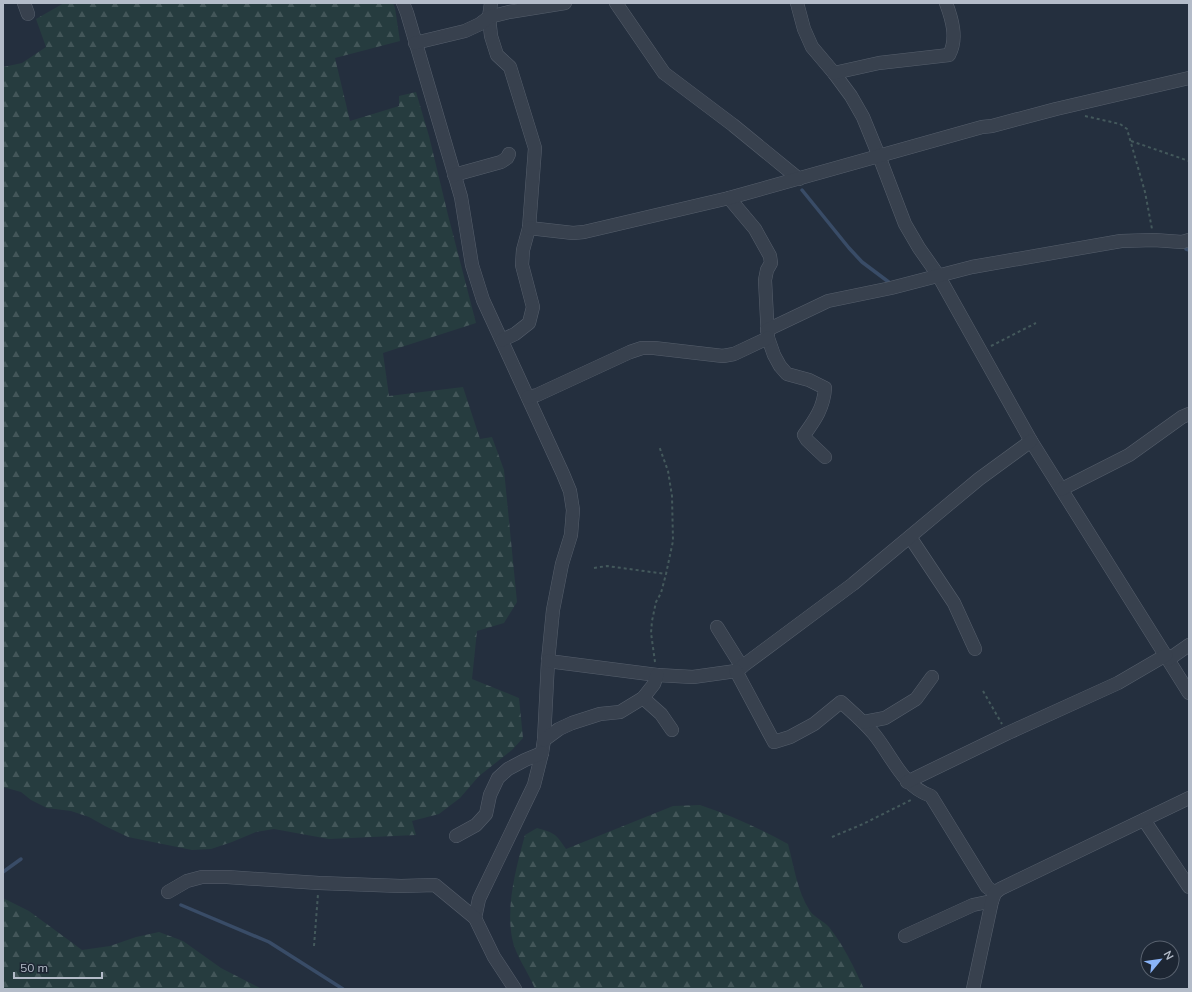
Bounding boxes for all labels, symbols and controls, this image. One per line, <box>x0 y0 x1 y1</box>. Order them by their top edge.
north arrow <box>1140 940 1180 980</box>
text: N <box>1161 948 1177 962</box>
scale bar <box>14 954 102 980</box>
text: 50 m <box>20 960 48 975</box>

